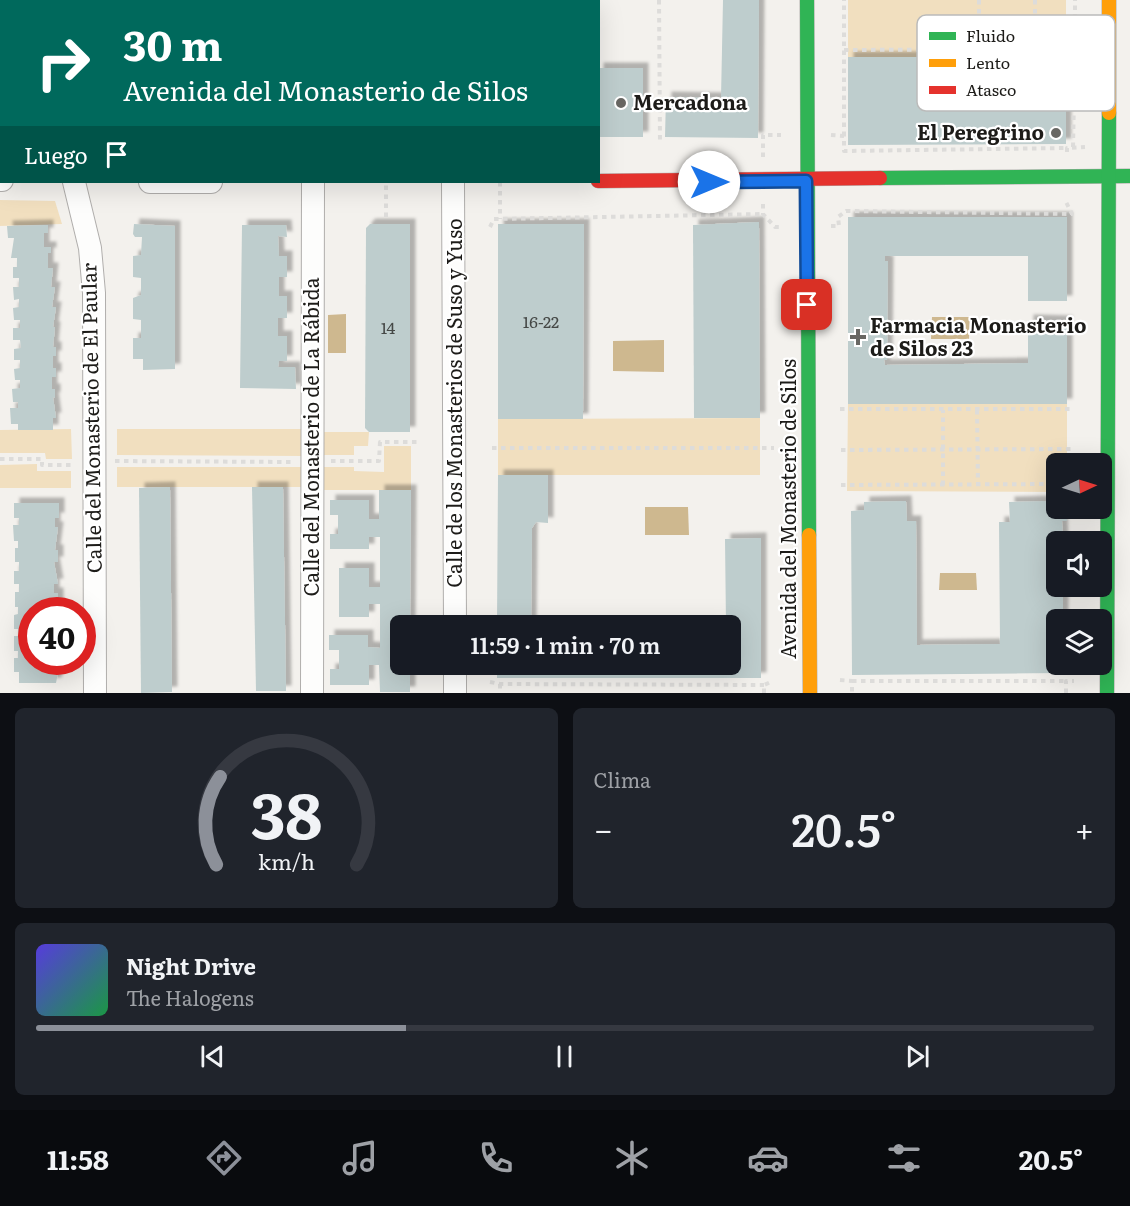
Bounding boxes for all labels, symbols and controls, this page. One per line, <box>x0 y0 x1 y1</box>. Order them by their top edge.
text: 30 m <box>123 12 223 74</box>
legend <box>917 15 1115 111</box>
text: Fluido <box>966 23 1015 47</box>
icon: right <box>24 24 102 102</box>
text: Lento <box>966 50 1010 74</box>
text: Avenida del Monasterio de Silos <box>123 69 528 109</box>
text: Atasco <box>966 77 1016 101</box>
place label: Mercadona <box>633 86 748 116</box>
marker: Mercadona <box>614 96 628 110</box>
place label: El Peregrino <box>917 116 1044 146</box>
marker: El Peregrino <box>1049 126 1063 140</box>
text: Luego <box>24 138 88 171</box>
icon: arrive <box>100 138 133 171</box>
position arrow <box>677 150 741 214</box>
street label: Calle de los Monasterios de Suso y Yuso <box>438 218 468 588</box>
street label: Calle del Monasterio de El Paular <box>72 262 108 573</box>
street label: Calle del Monasterio de La Rábida <box>295 277 325 596</box>
pin <box>781 279 832 330</box>
icon: arrive <box>790 288 823 321</box>
house number: 16-22 <box>523 309 559 333</box>
place label: Farmacia Monasterio de Silos 23 <box>870 309 1086 362</box>
house number: 14 <box>381 315 396 339</box>
marker: Farmacia Monasterio de Silos 23 <box>851 330 865 344</box>
street label: Avenida del Monasterio de Silos <box>772 359 802 659</box>
north arrow <box>1046 453 1112 519</box>
map controls <box>1046 453 1112 675</box>
button: sound <box>1046 531 1112 597</box>
speed limit sign: 40 <box>18 597 96 675</box>
button: layers <box>1046 609 1112 675</box>
text: 11:59 · 1 min · 70 m <box>470 628 661 661</box>
text: Clima <box>594 764 651 794</box>
text: 38 <box>250 766 322 858</box>
text: 20.5° <box>791 794 896 861</box>
text: − <box>594 803 613 852</box>
text: + <box>1075 803 1094 852</box>
text: km/h <box>258 845 315 877</box>
text: Night Drive <box>126 949 256 982</box>
text: The Halogens <box>126 982 254 1012</box>
icon: previous <box>196 1040 229 1073</box>
icon: pause <box>548 1040 581 1073</box>
icon: next <box>901 1040 934 1073</box>
icon: directions <box>203 1137 245 1179</box>
icon: music <box>339 1137 381 1179</box>
icon: phone <box>475 1137 517 1179</box>
icon: climate <box>611 1137 653 1179</box>
icon: car <box>747 1137 789 1179</box>
icon: filters <box>883 1137 925 1179</box>
text: 11:58 <box>47 1138 109 1178</box>
text: 20.5° <box>1019 1138 1083 1178</box>

